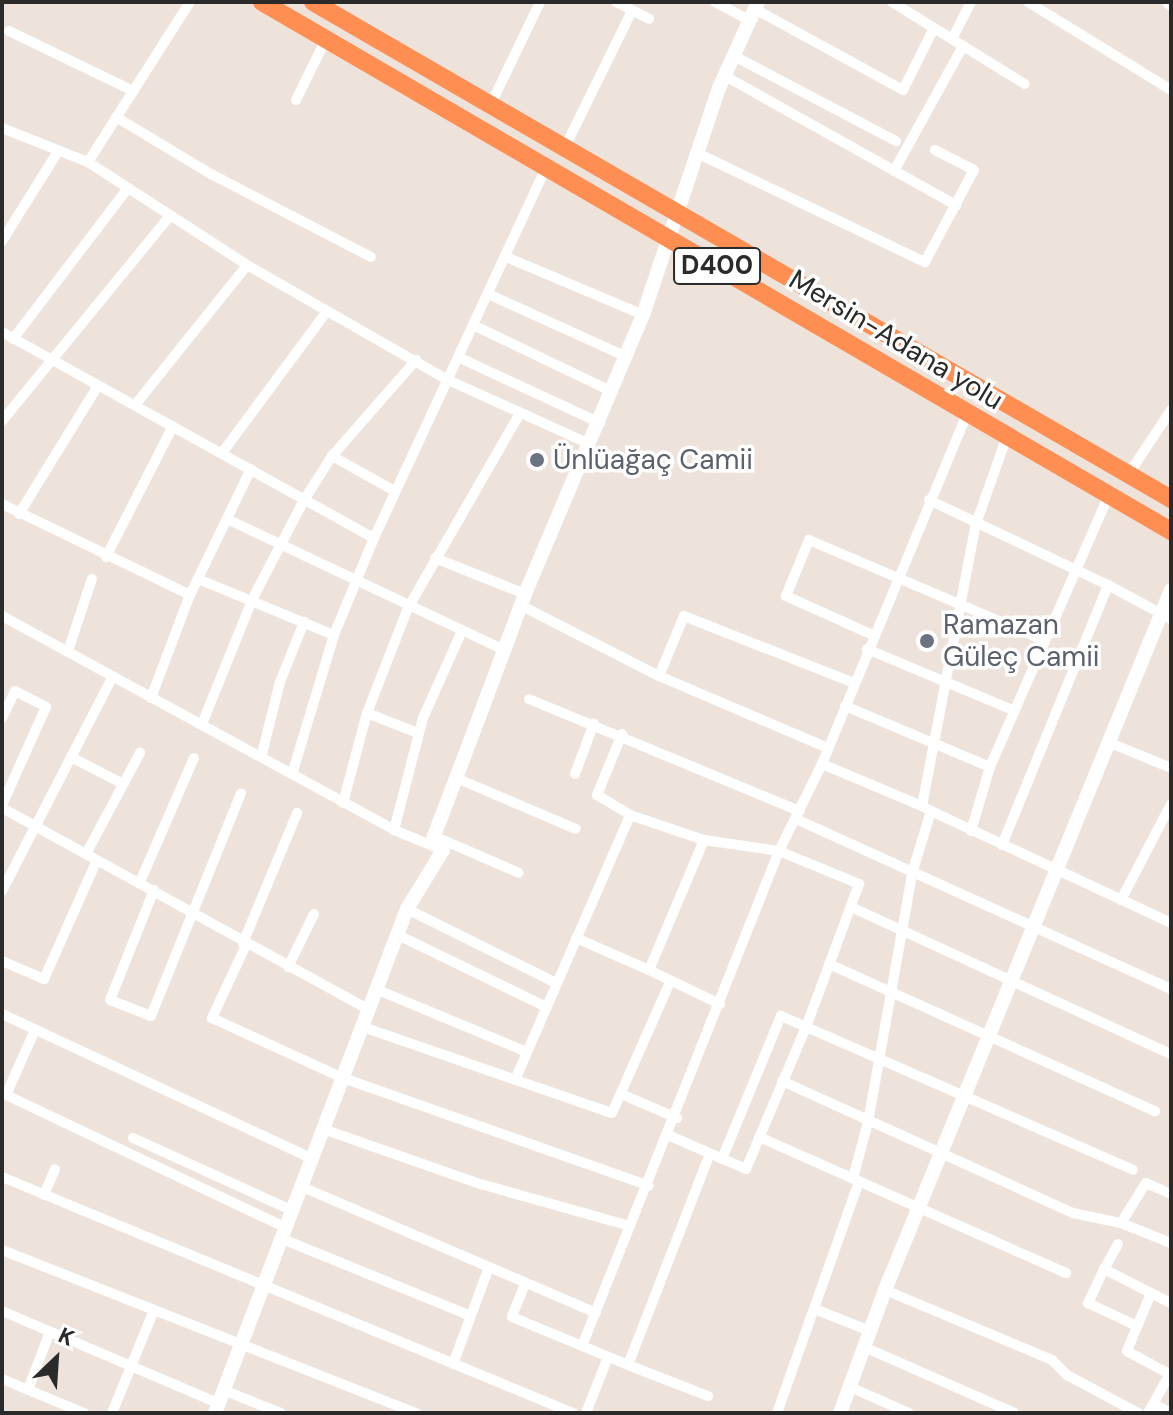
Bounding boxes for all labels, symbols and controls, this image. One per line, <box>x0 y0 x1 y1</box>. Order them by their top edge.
road number: D400 <box>673 244 761 288</box>
street label: Mersin-Adana yolu <box>783 263 1009 417</box>
place label: Ünlüağaç Camii <box>553 443 753 477</box>
marker: Ünlüağaç Camii <box>528 451 546 469</box>
place label: Ramazan Güleç Camii <box>943 608 1100 674</box>
marker: Ramazan Güleç Camii <box>918 632 936 650</box>
north arrow <box>16 1319 96 1399</box>
text: K <box>54 1321 79 1353</box>

